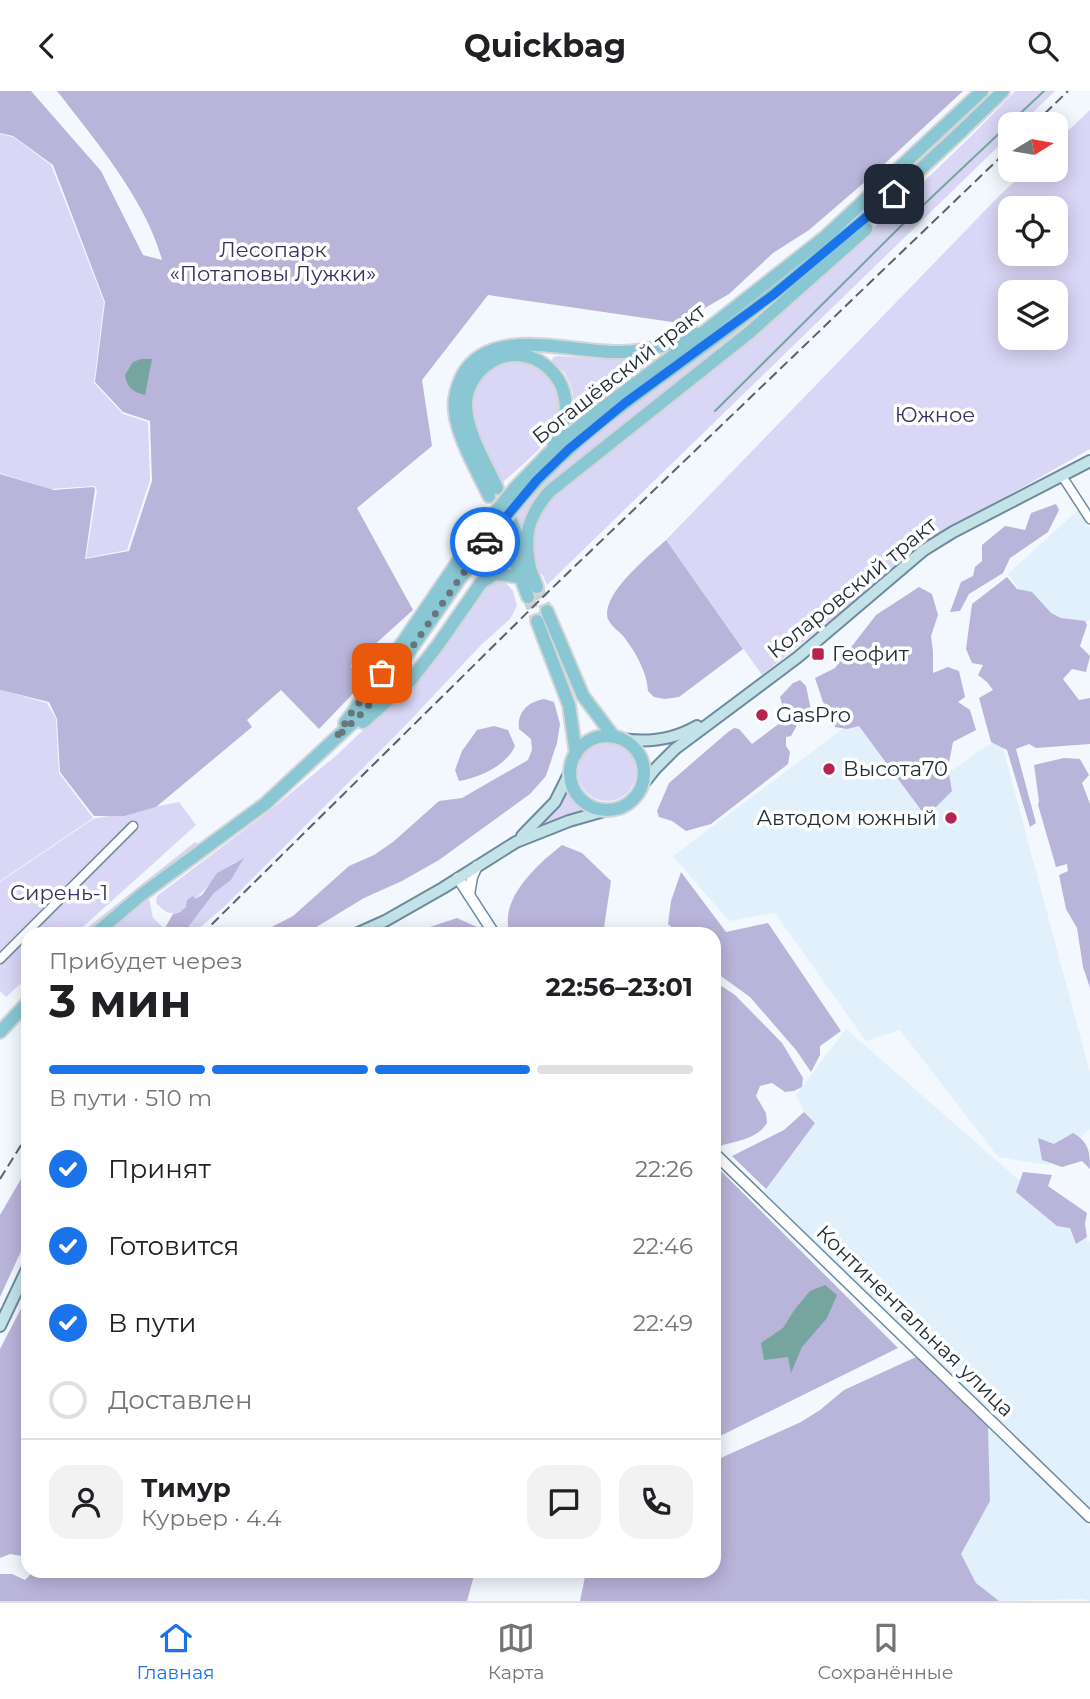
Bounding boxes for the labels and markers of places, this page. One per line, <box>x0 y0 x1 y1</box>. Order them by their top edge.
pin <box>864 164 924 224</box>
place label: Геофит <box>832 641 909 666</box>
pin <box>352 643 412 703</box>
marker: Геофит <box>810 646 826 662</box>
place label: GasPro <box>776 702 851 727</box>
marker: GasPro <box>754 707 770 723</box>
place label: Высота70 <box>843 756 948 781</box>
marker: Высота70 <box>821 761 837 777</box>
place label: Автодом южный <box>757 805 937 830</box>
marker: Автодом южный <box>943 810 959 826</box>

